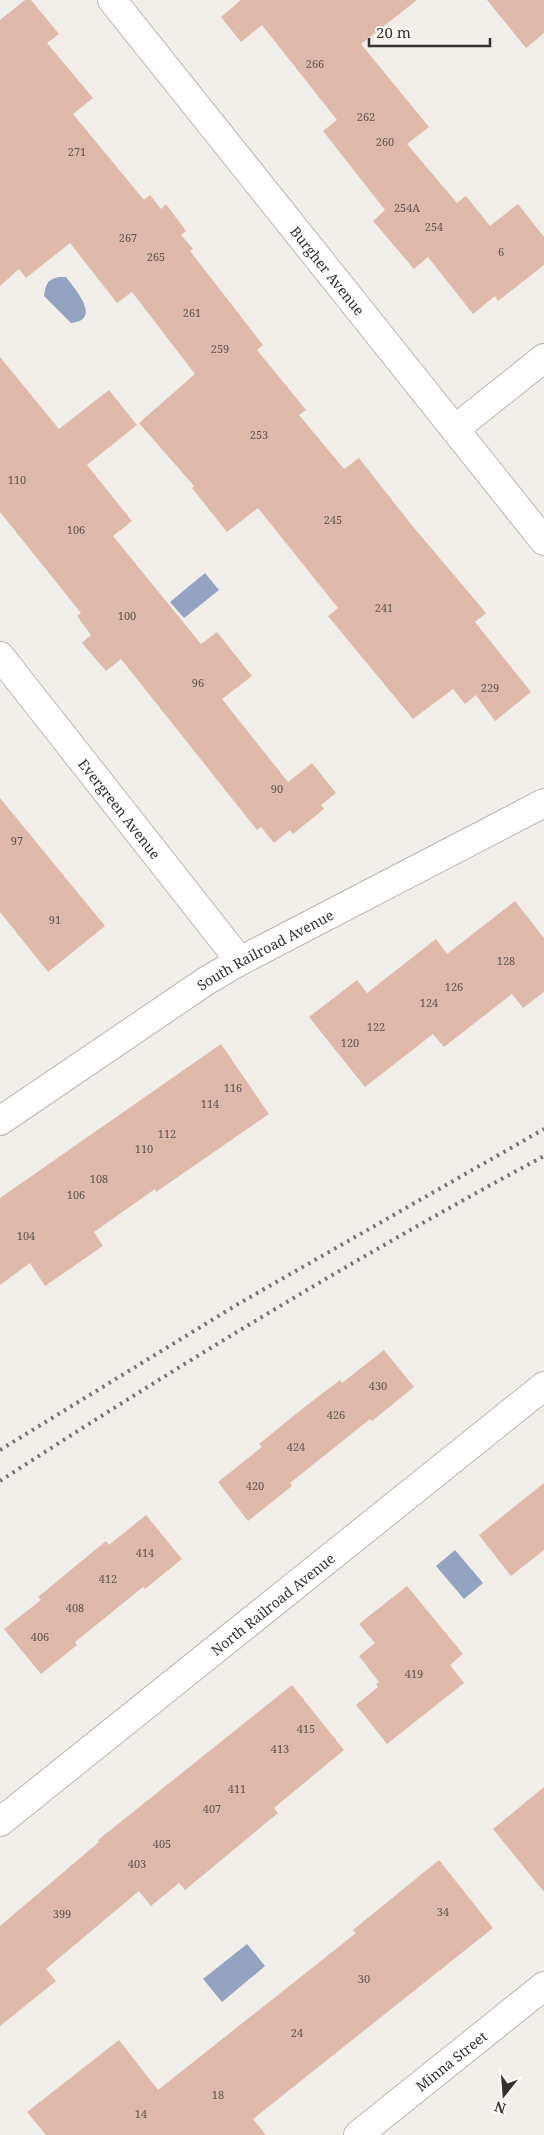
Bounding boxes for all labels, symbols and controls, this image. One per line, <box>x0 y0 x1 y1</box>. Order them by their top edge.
scale bar <box>369 15 490 47</box>
text: 20 m <box>376 22 411 42</box>
house number: 266 <box>306 56 324 71</box>
house number: 262 <box>357 109 375 124</box>
house number: 260 <box>376 134 394 149</box>
house number: 271 <box>68 144 86 159</box>
house number: 254A <box>394 200 420 215</box>
house number: 254 <box>425 219 443 234</box>
street label: Burgher Avenue <box>286 222 369 319</box>
house number: 267 <box>119 230 137 245</box>
house number: 6 <box>498 244 504 259</box>
house number: 265 <box>147 249 165 264</box>
house number: 261 <box>183 305 201 320</box>
house number: 259 <box>211 341 229 356</box>
house number: 253 <box>250 427 268 442</box>
house number: 110 <box>8 472 26 487</box>
house number: 245 <box>324 512 342 527</box>
house number: 106 <box>67 522 85 537</box>
house number: 241 <box>375 600 393 615</box>
house number: 100 <box>118 608 136 623</box>
house number: 96 <box>192 675 204 690</box>
house number: 229 <box>481 680 499 695</box>
street label: Evergreen Avenue <box>75 754 165 863</box>
house number: 90 <box>271 781 283 796</box>
house number: 97 <box>11 833 23 848</box>
street label: South Railroad Avenue <box>193 905 337 994</box>
house number: 91 <box>49 912 61 927</box>
house number: 128 <box>497 953 515 968</box>
house number: 126 <box>445 979 463 994</box>
house number: 124 <box>420 995 438 1010</box>
house number: 122 <box>367 1019 385 1034</box>
house number: 120 <box>341 1035 359 1050</box>
house number: 116 <box>224 1080 242 1095</box>
house number: 114 <box>201 1096 219 1111</box>
house number: 112 <box>158 1126 176 1141</box>
house number: 110 <box>135 1141 153 1156</box>
house number: 108 <box>90 1171 108 1186</box>
house number: 106 <box>67 1187 85 1202</box>
house number: 104 <box>17 1228 35 1243</box>
house number: 430 <box>369 1378 387 1393</box>
house number: 426 <box>327 1407 345 1422</box>
house number: 424 <box>287 1439 305 1454</box>
house number: 420 <box>246 1478 264 1493</box>
house number: 414 <box>136 1545 154 1560</box>
street label: North Railroad Avenue <box>206 1548 338 1659</box>
house number: 412 <box>99 1571 117 1586</box>
house number: 408 <box>66 1600 84 1615</box>
house number: 406 <box>31 1629 49 1644</box>
house number: 419 <box>405 1666 423 1681</box>
house number: 415 <box>297 1721 315 1736</box>
house number: 413 <box>271 1741 289 1756</box>
house number: 411 <box>228 1781 246 1796</box>
house number: 407 <box>203 1801 221 1816</box>
house number: 405 <box>153 1836 171 1851</box>
house number: 403 <box>128 1856 146 1871</box>
house number: 34 <box>437 1904 449 1919</box>
house number: 399 <box>53 1906 71 1921</box>
house number: 30 <box>358 1971 370 1986</box>
house number: 24 <box>291 2025 303 2040</box>
street label: Minna Street <box>411 2026 491 2095</box>
north arrow <box>479 2070 529 2120</box>
house number: 18 <box>212 2087 224 2102</box>
text: N <box>492 2097 508 2119</box>
house number: 14 <box>135 2106 147 2121</box>

